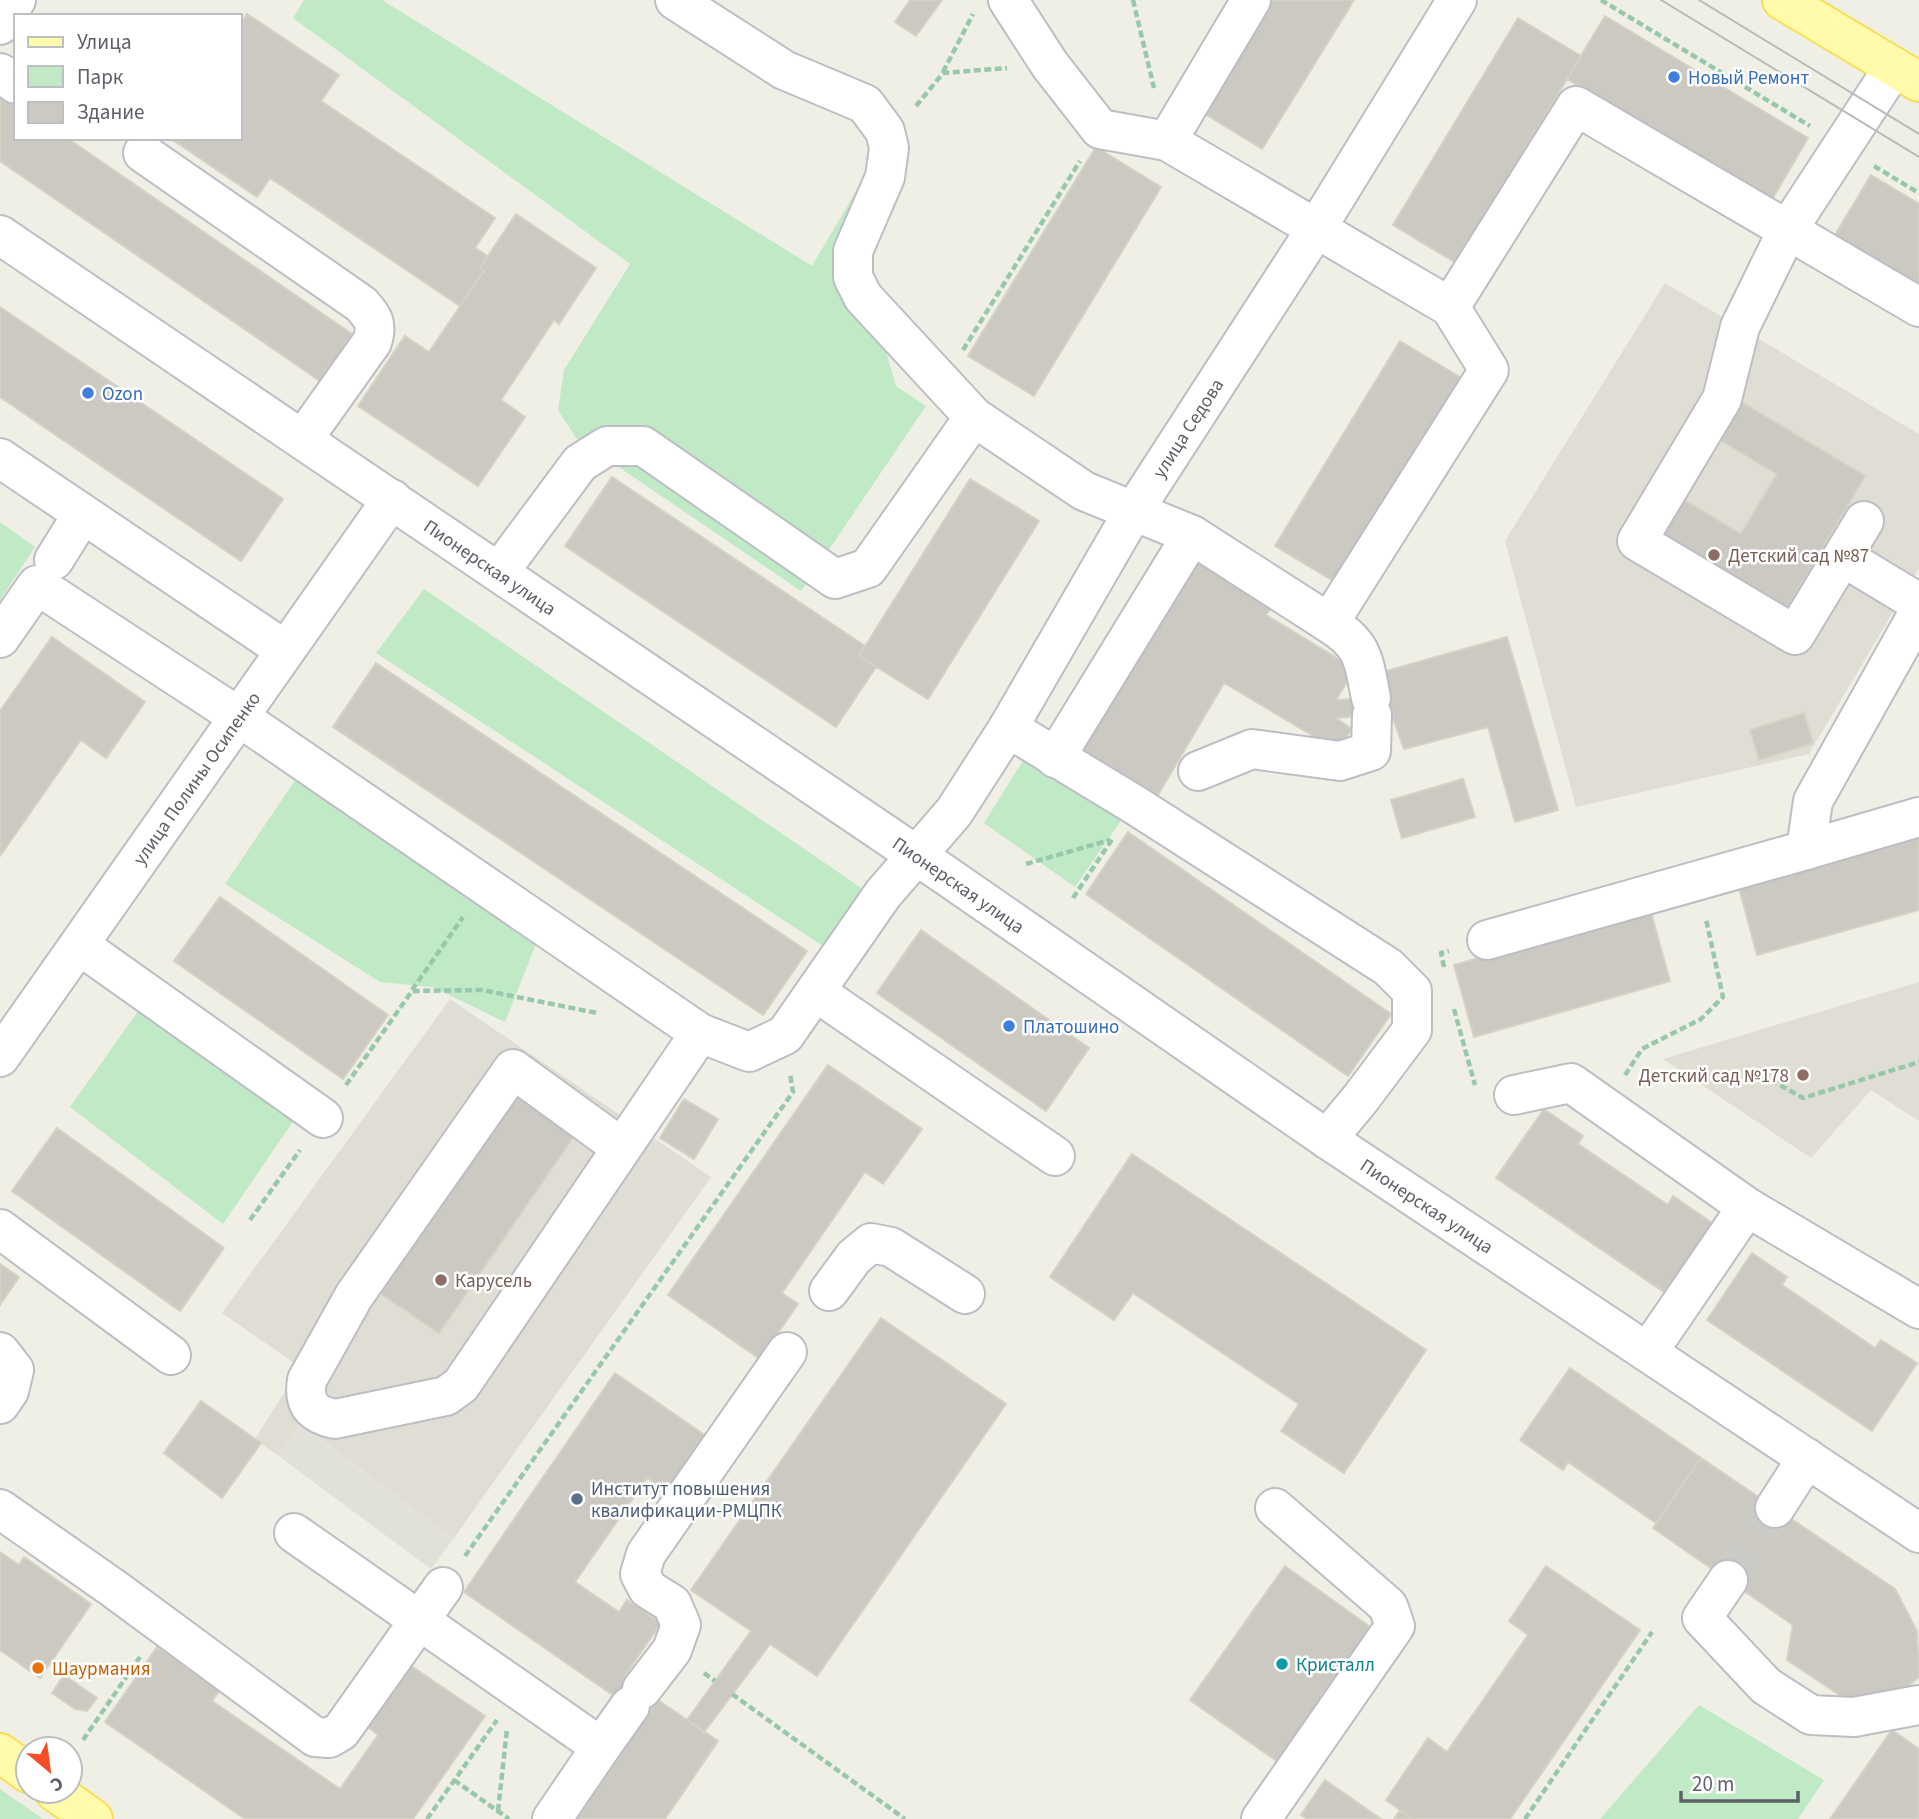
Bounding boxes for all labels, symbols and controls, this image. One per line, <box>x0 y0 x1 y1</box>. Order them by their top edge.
legend <box>14 14 242 140</box>
text: Улица <box>77 27 132 57</box>
text: Парк <box>77 62 124 92</box>
place label: Новый Ремонт <box>1688 65 1809 92</box>
marker: Новый Ремонт <box>1666 69 1682 85</box>
text: Здание <box>77 97 145 127</box>
street label: улица Седова <box>1146 374 1231 484</box>
place label: Ozon <box>102 381 143 408</box>
marker: Ozon <box>80 385 96 401</box>
street label: Пионерская улица <box>418 513 561 623</box>
place label: Детский сад №87 <box>1728 543 1869 570</box>
marker: Детский сад №87 <box>1706 547 1722 563</box>
street label: улица Полины Осипенко <box>127 687 268 871</box>
street label: Пионерская улица <box>886 831 1029 941</box>
place label: Платошино <box>1023 1014 1119 1041</box>
marker: Платошино <box>1001 1018 1017 1034</box>
place label: Детский сад №178 <box>1638 1063 1789 1090</box>
marker: Детский сад №178 <box>1795 1067 1811 1083</box>
street label: Пионерская улица <box>1354 1153 1498 1261</box>
place label: Карусель <box>455 1268 532 1295</box>
marker: Карусель <box>433 1272 449 1288</box>
place label: Институт повышения квалификации-РМЦПК <box>591 1476 782 1525</box>
marker: Институт повышения квалификации-РМЦПК <box>569 1491 585 1507</box>
place label: Кристалл <box>1296 1652 1375 1679</box>
place label: Шаурмания <box>52 1656 150 1683</box>
marker: Кристалл <box>1274 1656 1290 1672</box>
marker: Шаурмания <box>30 1660 46 1676</box>
north arrow <box>14 1735 84 1805</box>
scale bar <box>1681 1759 1798 1803</box>
text: С <box>45 1769 68 1798</box>
text: 20 m <box>1692 1769 1734 1799</box>

